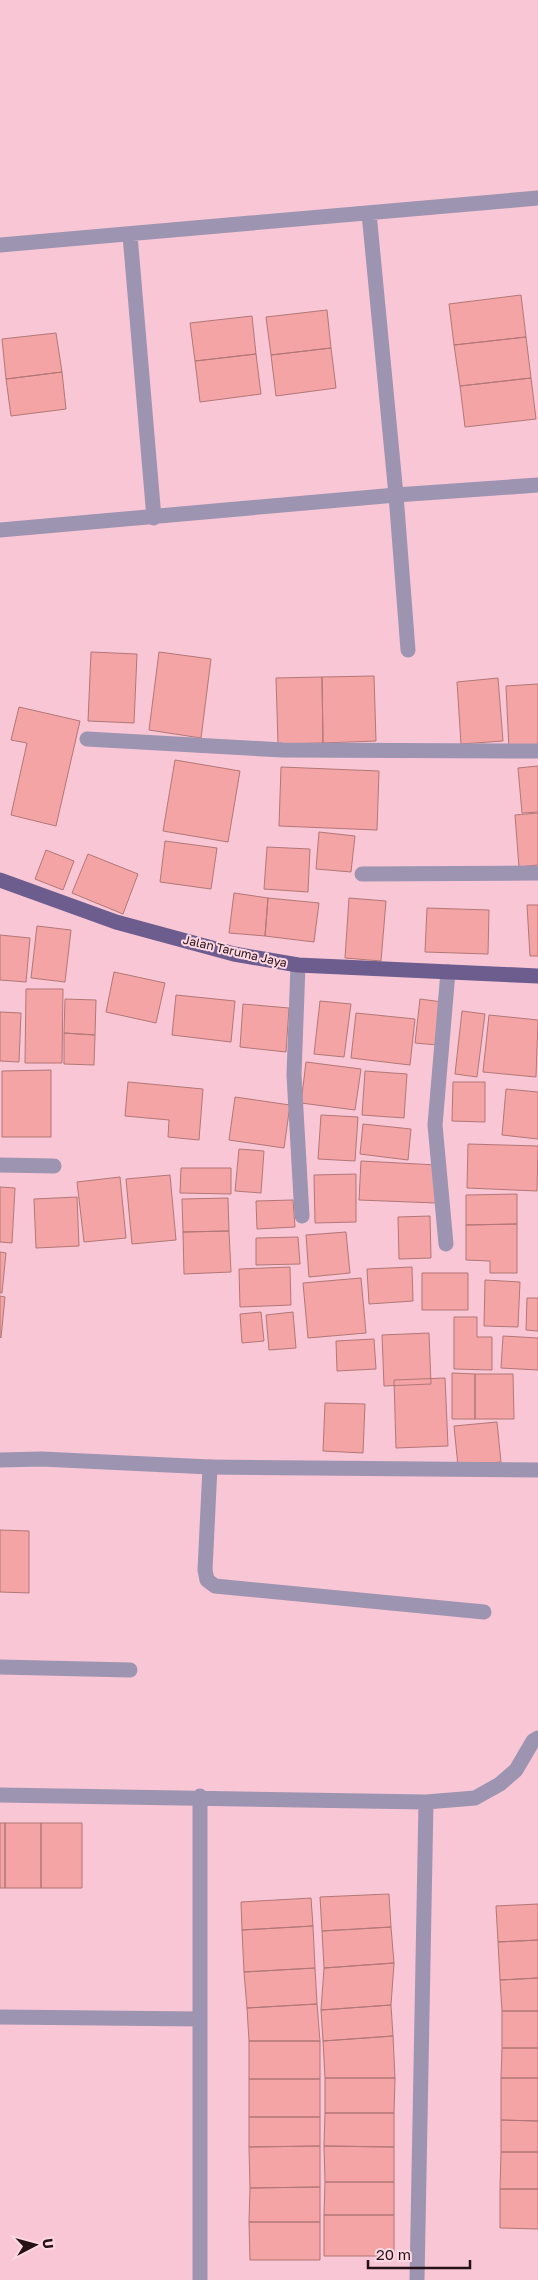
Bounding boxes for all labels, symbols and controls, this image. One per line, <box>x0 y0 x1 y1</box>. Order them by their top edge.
street label: Jalan Taruma Jaya <box>182 932 288 970</box>
north arrow <box>10 2220 60 2270</box>
text: U <box>39 2238 57 2250</box>
scale bar <box>368 2238 470 2270</box>
text: 20 m <box>376 2245 411 2263</box>

